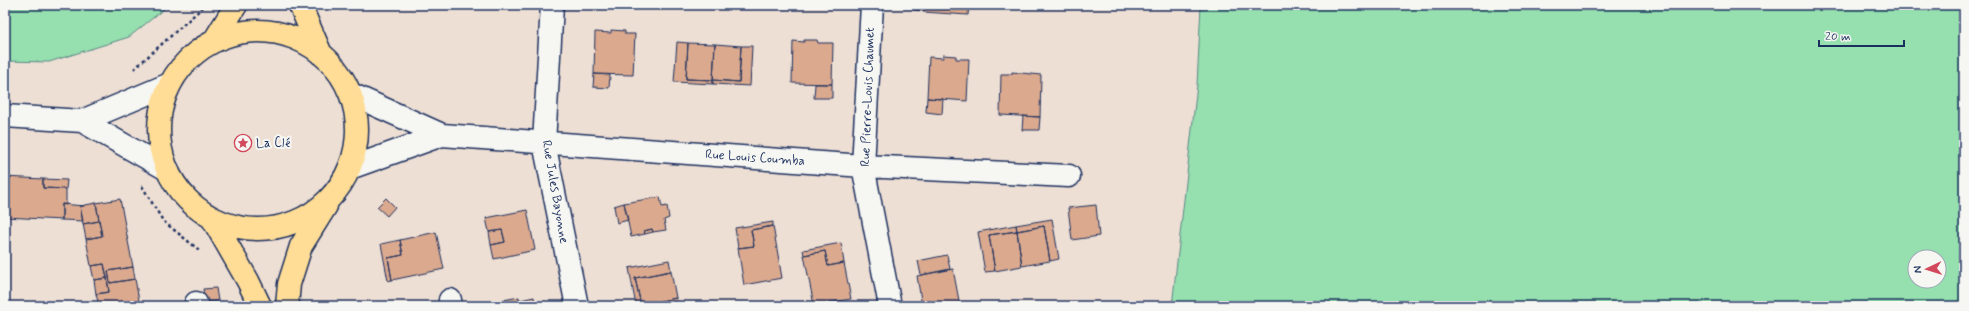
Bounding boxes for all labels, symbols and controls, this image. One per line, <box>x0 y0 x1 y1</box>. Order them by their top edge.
scale bar <box>1819 22 1904 48</box>
street label: Rue Pierre-Louis Chaumet <box>857 27 879 167</box>
text: 20 m <box>1825 29 1851 45</box>
place icon: La Clé <box>233 133 253 153</box>
place label: La Clé <box>256 135 290 152</box>
street label: Rue Jules Bayonne <box>538 139 572 245</box>
street label: Rue Louis Coumba <box>705 146 805 170</box>
north arrow <box>1907 249 1947 289</box>
text: N <box>1911 265 1925 274</box>

